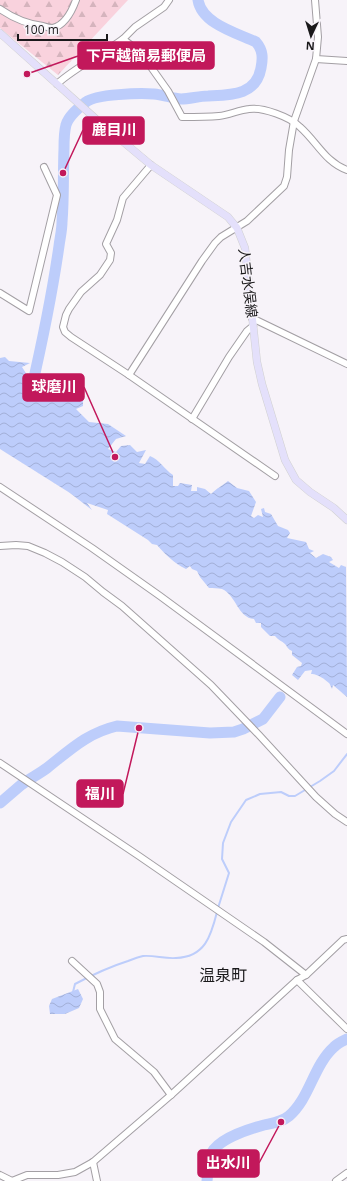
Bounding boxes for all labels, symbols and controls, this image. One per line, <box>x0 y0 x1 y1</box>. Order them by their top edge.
scale bar <box>18 16 107 42</box>
north arrow <box>291 16 331 56</box>
text: 100 m <box>24 21 59 38</box>
text: N <box>305 39 315 54</box>
callout: 下戸越簡易郵便局 <box>78 42 214 69</box>
text: 下戸越簡易郵便局 <box>86 45 206 65</box>
callout: 鹿目川 <box>83 117 144 144</box>
text: 鹿目川 <box>91 119 137 139</box>
street label: 人吉水俣線 <box>235 247 262 319</box>
callout: 球磨川 <box>23 374 84 401</box>
text: 球磨川 <box>31 376 77 396</box>
callout: 福川 <box>77 780 123 807</box>
text: 福川 <box>84 783 115 803</box>
district label: 温泉町 <box>199 964 247 986</box>
callout: 出水川 <box>198 1150 259 1177</box>
text: 出水川 <box>205 1152 251 1172</box>

